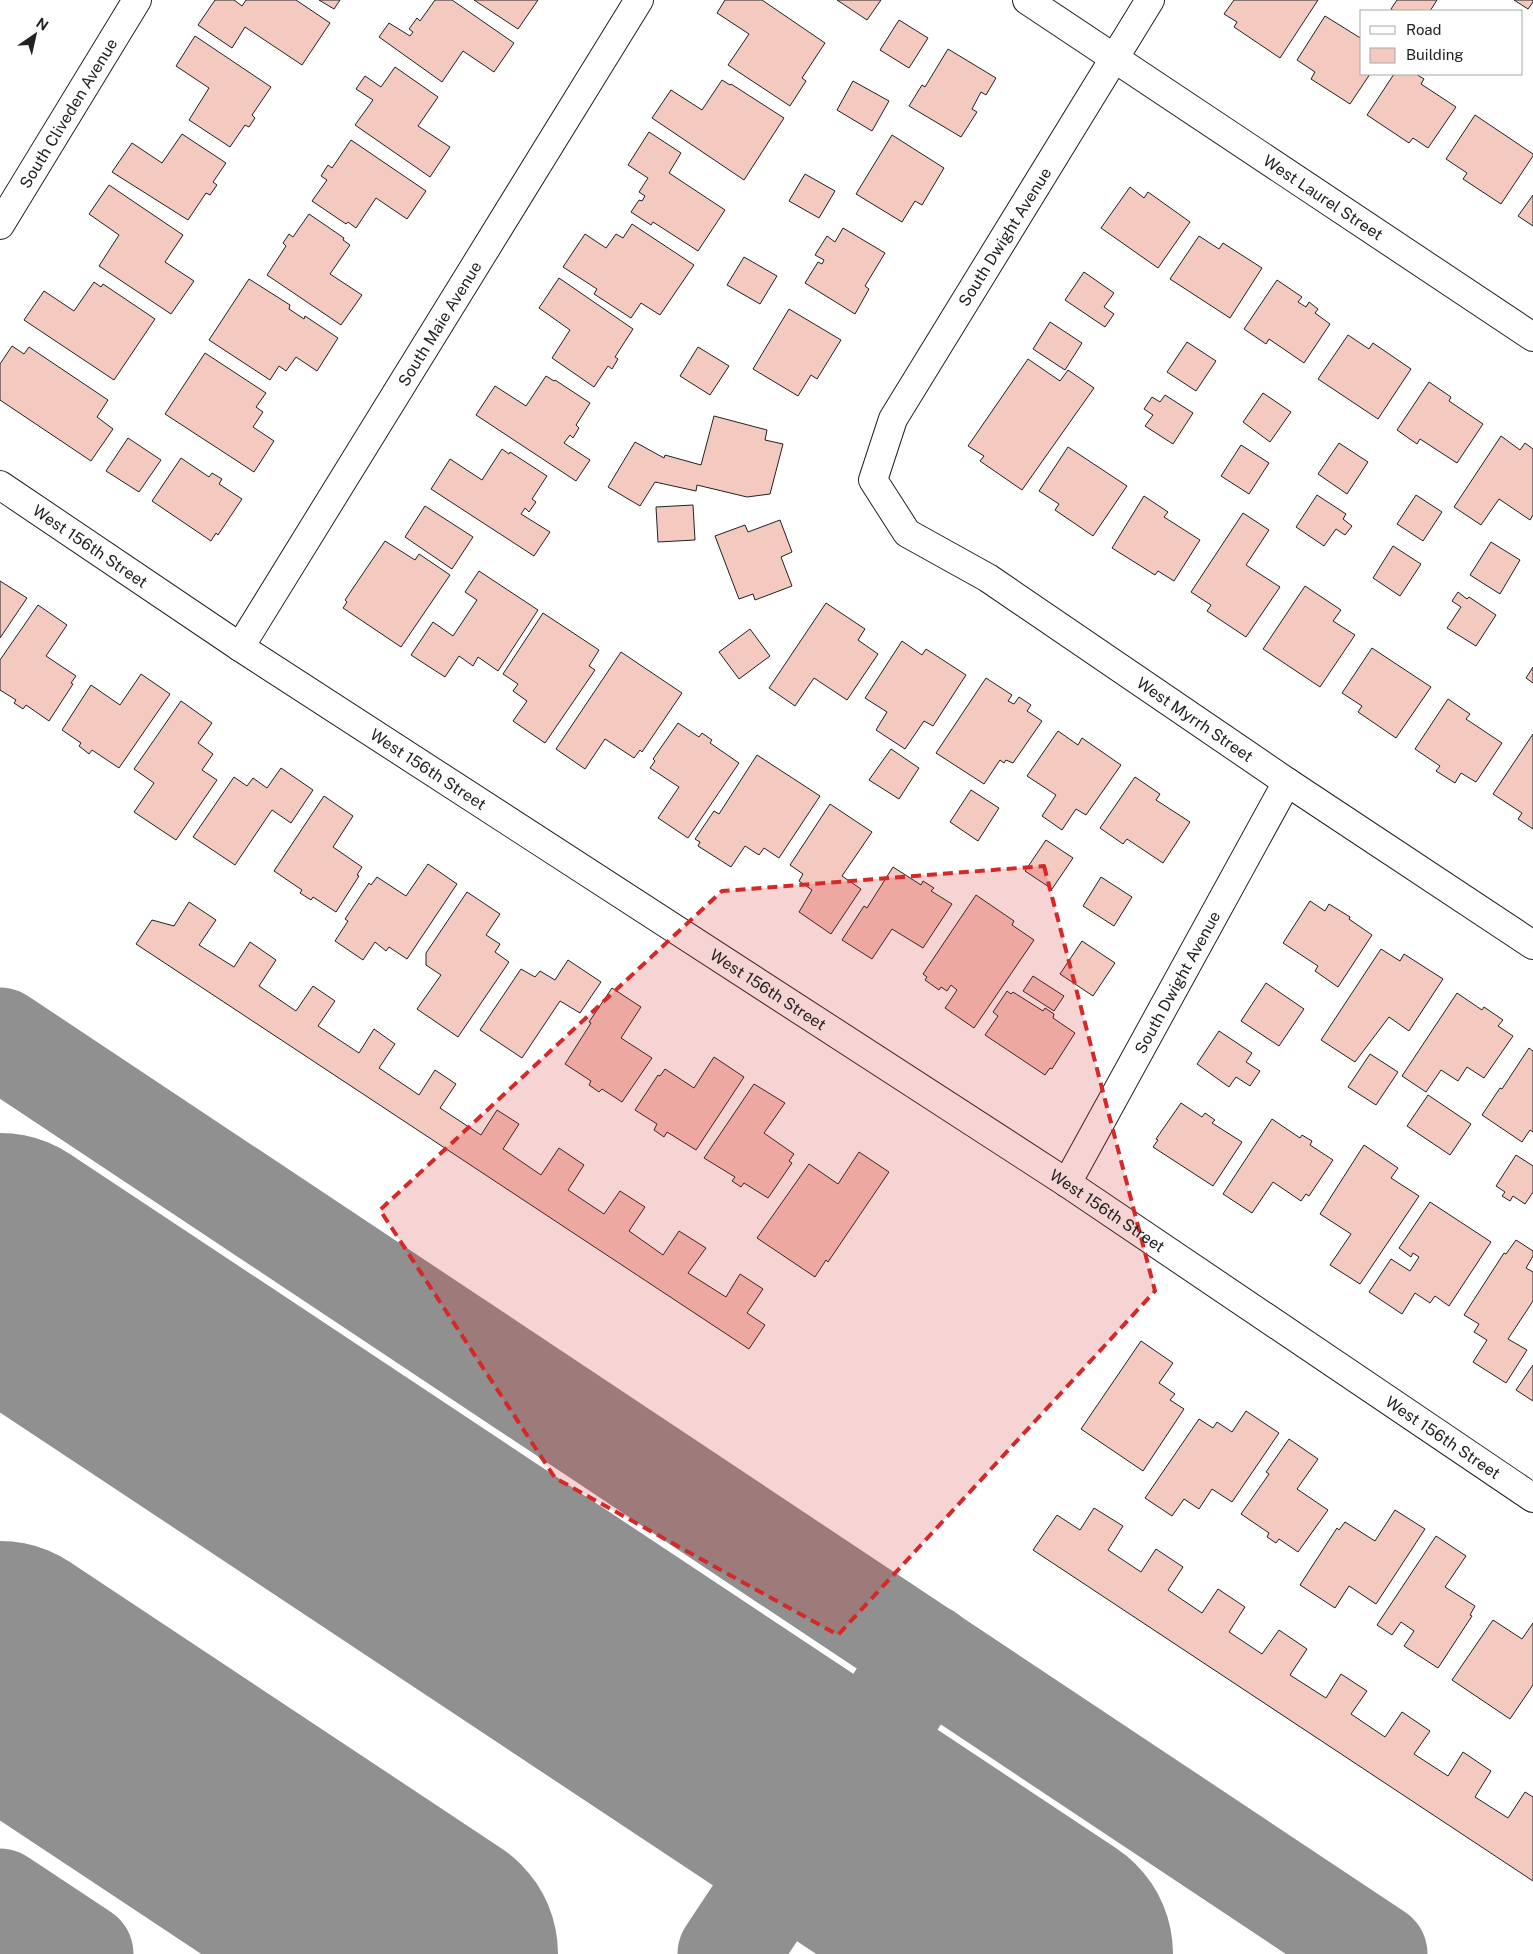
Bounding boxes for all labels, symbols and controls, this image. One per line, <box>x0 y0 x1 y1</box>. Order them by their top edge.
north arrow <box>10 10 60 60</box>
legend <box>1360 10 1523 75</box>
text: N <box>33 15 51 34</box>
text: Road <box>1406 21 1442 38</box>
street label: South Cliveden Avenue <box>15 35 121 191</box>
text: Building <box>1406 46 1464 63</box>
street label: West Laurel Street <box>1260 151 1387 244</box>
street label: South Dwight Avenue <box>955 164 1055 310</box>
street label: South Maie Avenue <box>394 258 485 390</box>
street label: West 156th Street <box>29 500 151 591</box>
street label: West Myrrh Street <box>1133 673 1257 766</box>
street label: West 156th Street <box>367 725 490 814</box>
street label: South Dwight Avenue <box>1130 908 1224 1057</box>
street label: West 156th Street <box>707 945 830 1034</box>
street label: West 156th Street <box>1046 1165 1169 1256</box>
street label: West 156th Street <box>1382 1392 1504 1483</box>

